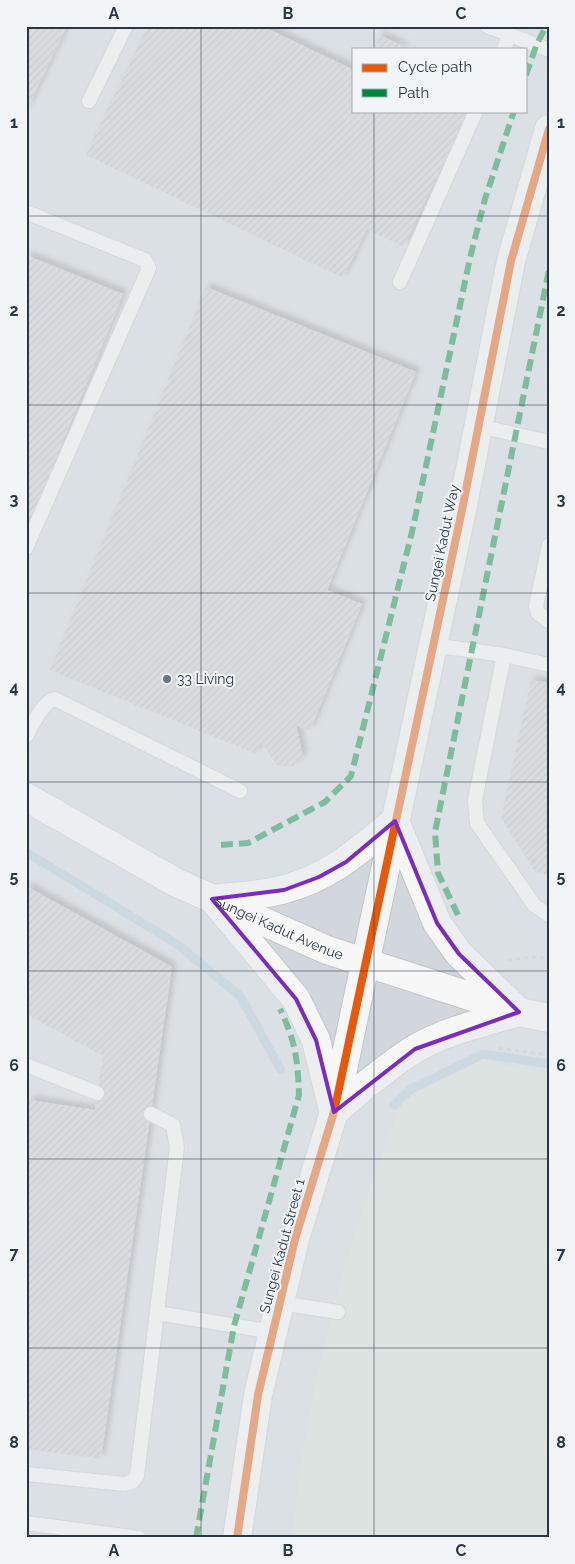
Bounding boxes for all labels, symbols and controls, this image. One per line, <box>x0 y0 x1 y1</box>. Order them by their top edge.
text: A <box>109 4 120 23</box>
text: B <box>283 4 294 23</box>
text: C <box>456 4 467 23</box>
legend <box>352 48 528 112</box>
text: Cycle path <box>398 58 472 76</box>
text: Path <box>398 84 429 102</box>
text: 1 <box>10 113 18 132</box>
text: 1 <box>557 113 565 132</box>
text: 2 <box>9 301 19 320</box>
text: 2 <box>556 301 566 320</box>
street label: Sungei Kadut Way <box>422 483 462 603</box>
text: 3 <box>10 490 19 509</box>
text: 3 <box>557 490 566 509</box>
place label: 33 Living <box>177 671 234 687</box>
marker: 33 Living <box>161 673 173 685</box>
text: 4 <box>9 678 19 697</box>
text: 4 <box>556 678 566 697</box>
text: 5 <box>10 867 19 886</box>
text: 5 <box>557 867 566 886</box>
street label: Sungei Kadut Avenue <box>212 893 345 963</box>
text: 6 <box>9 1056 19 1075</box>
text: 6 <box>556 1056 566 1075</box>
street label: Sungei Kadut Street 1 <box>256 1177 308 1315</box>
text: 7 <box>10 1244 19 1263</box>
text: 7 <box>557 1244 566 1263</box>
text: 8 <box>9 1433 19 1452</box>
text: 8 <box>556 1433 566 1452</box>
text: A <box>109 1541 120 1560</box>
text: B <box>283 1541 294 1560</box>
text: C <box>456 1541 467 1560</box>

